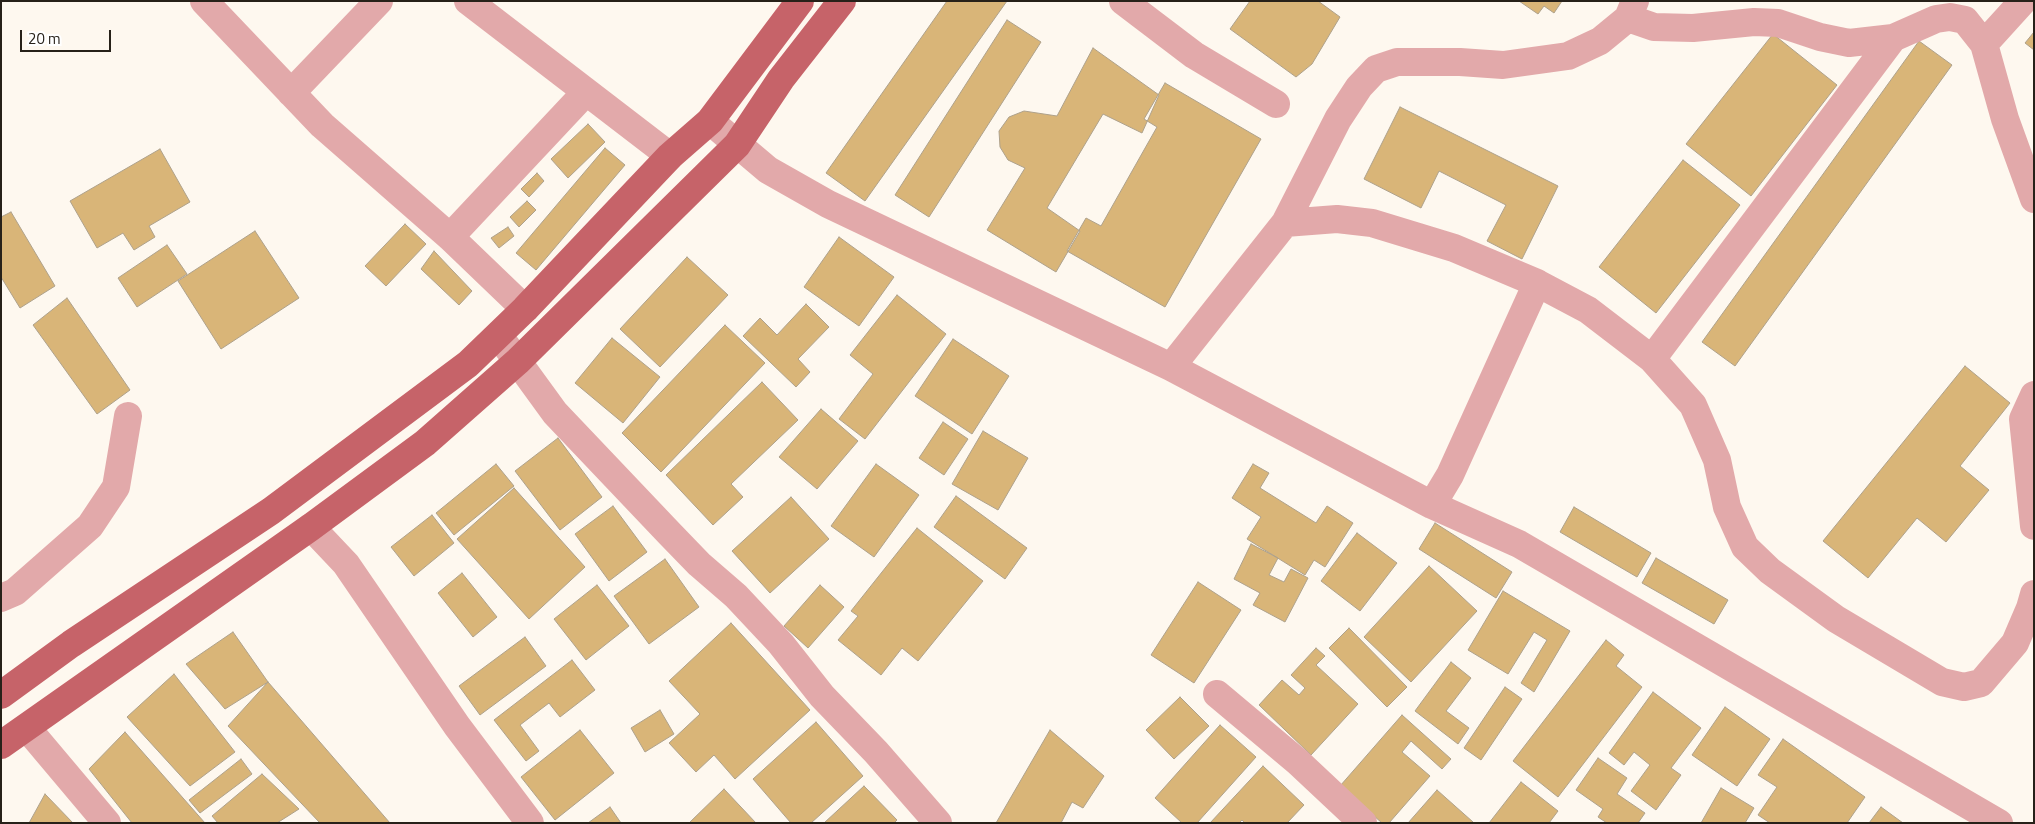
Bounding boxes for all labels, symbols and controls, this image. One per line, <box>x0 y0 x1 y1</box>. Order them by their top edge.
scale bar <box>22 20 114 52</box>
text: 20 m <box>28 27 61 50</box>

